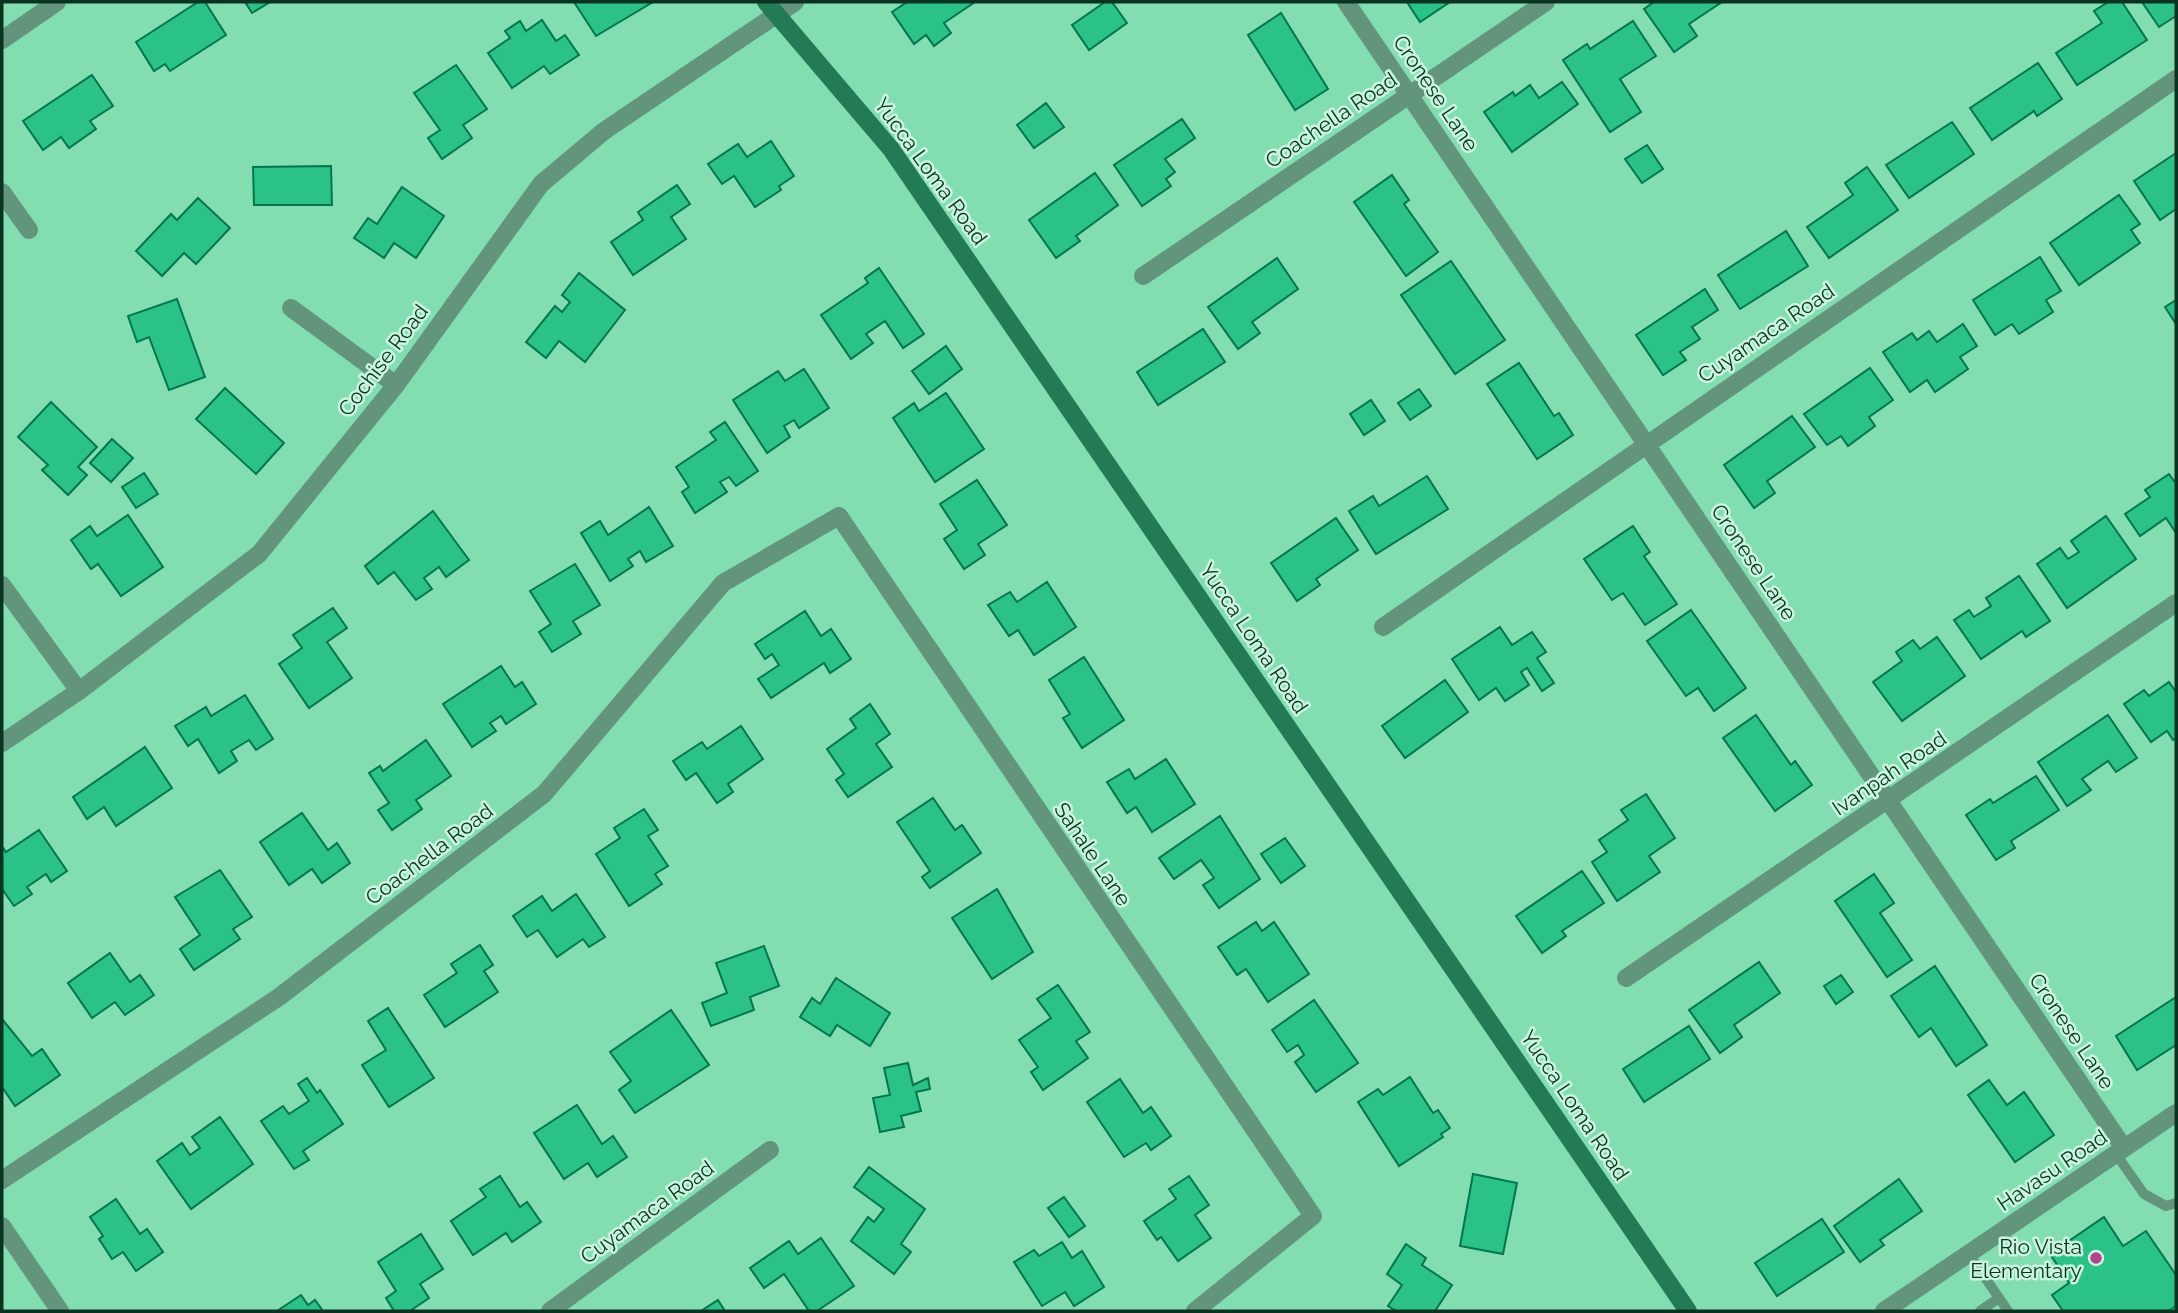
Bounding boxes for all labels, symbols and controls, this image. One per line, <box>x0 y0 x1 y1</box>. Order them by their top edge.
street label: Cronese Lane <box>1388 30 1484 156</box>
street label: Coachella Road <box>1261 67 1401 173</box>
street label: Yucca Loma Road <box>869 93 993 249</box>
street label: Cuyamaca Road <box>1693 278 1839 388</box>
street label: Cochise Road <box>333 299 433 421</box>
street label: Cronese Lane <box>1706 499 1802 625</box>
street label: Yucca Loma Road <box>1195 558 1313 718</box>
street label: Ivanpah Road <box>1827 726 1951 820</box>
street label: Sahale Lane <box>1049 797 1137 911</box>
street label: Coachella Road <box>360 798 498 910</box>
street label: Cronese Lane <box>2024 968 2120 1094</box>
street label: Yucca Loma Road <box>1516 1025 1634 1185</box>
street label: Havasu Road <box>1992 1124 2112 1216</box>
street label: Cuyamaca Road <box>575 1155 719 1269</box>
place label: Rio Vista Elementary <box>1970 1234 2082 1283</box>
marker: Rio Vista Elementary <box>2088 1250 2104 1266</box>

